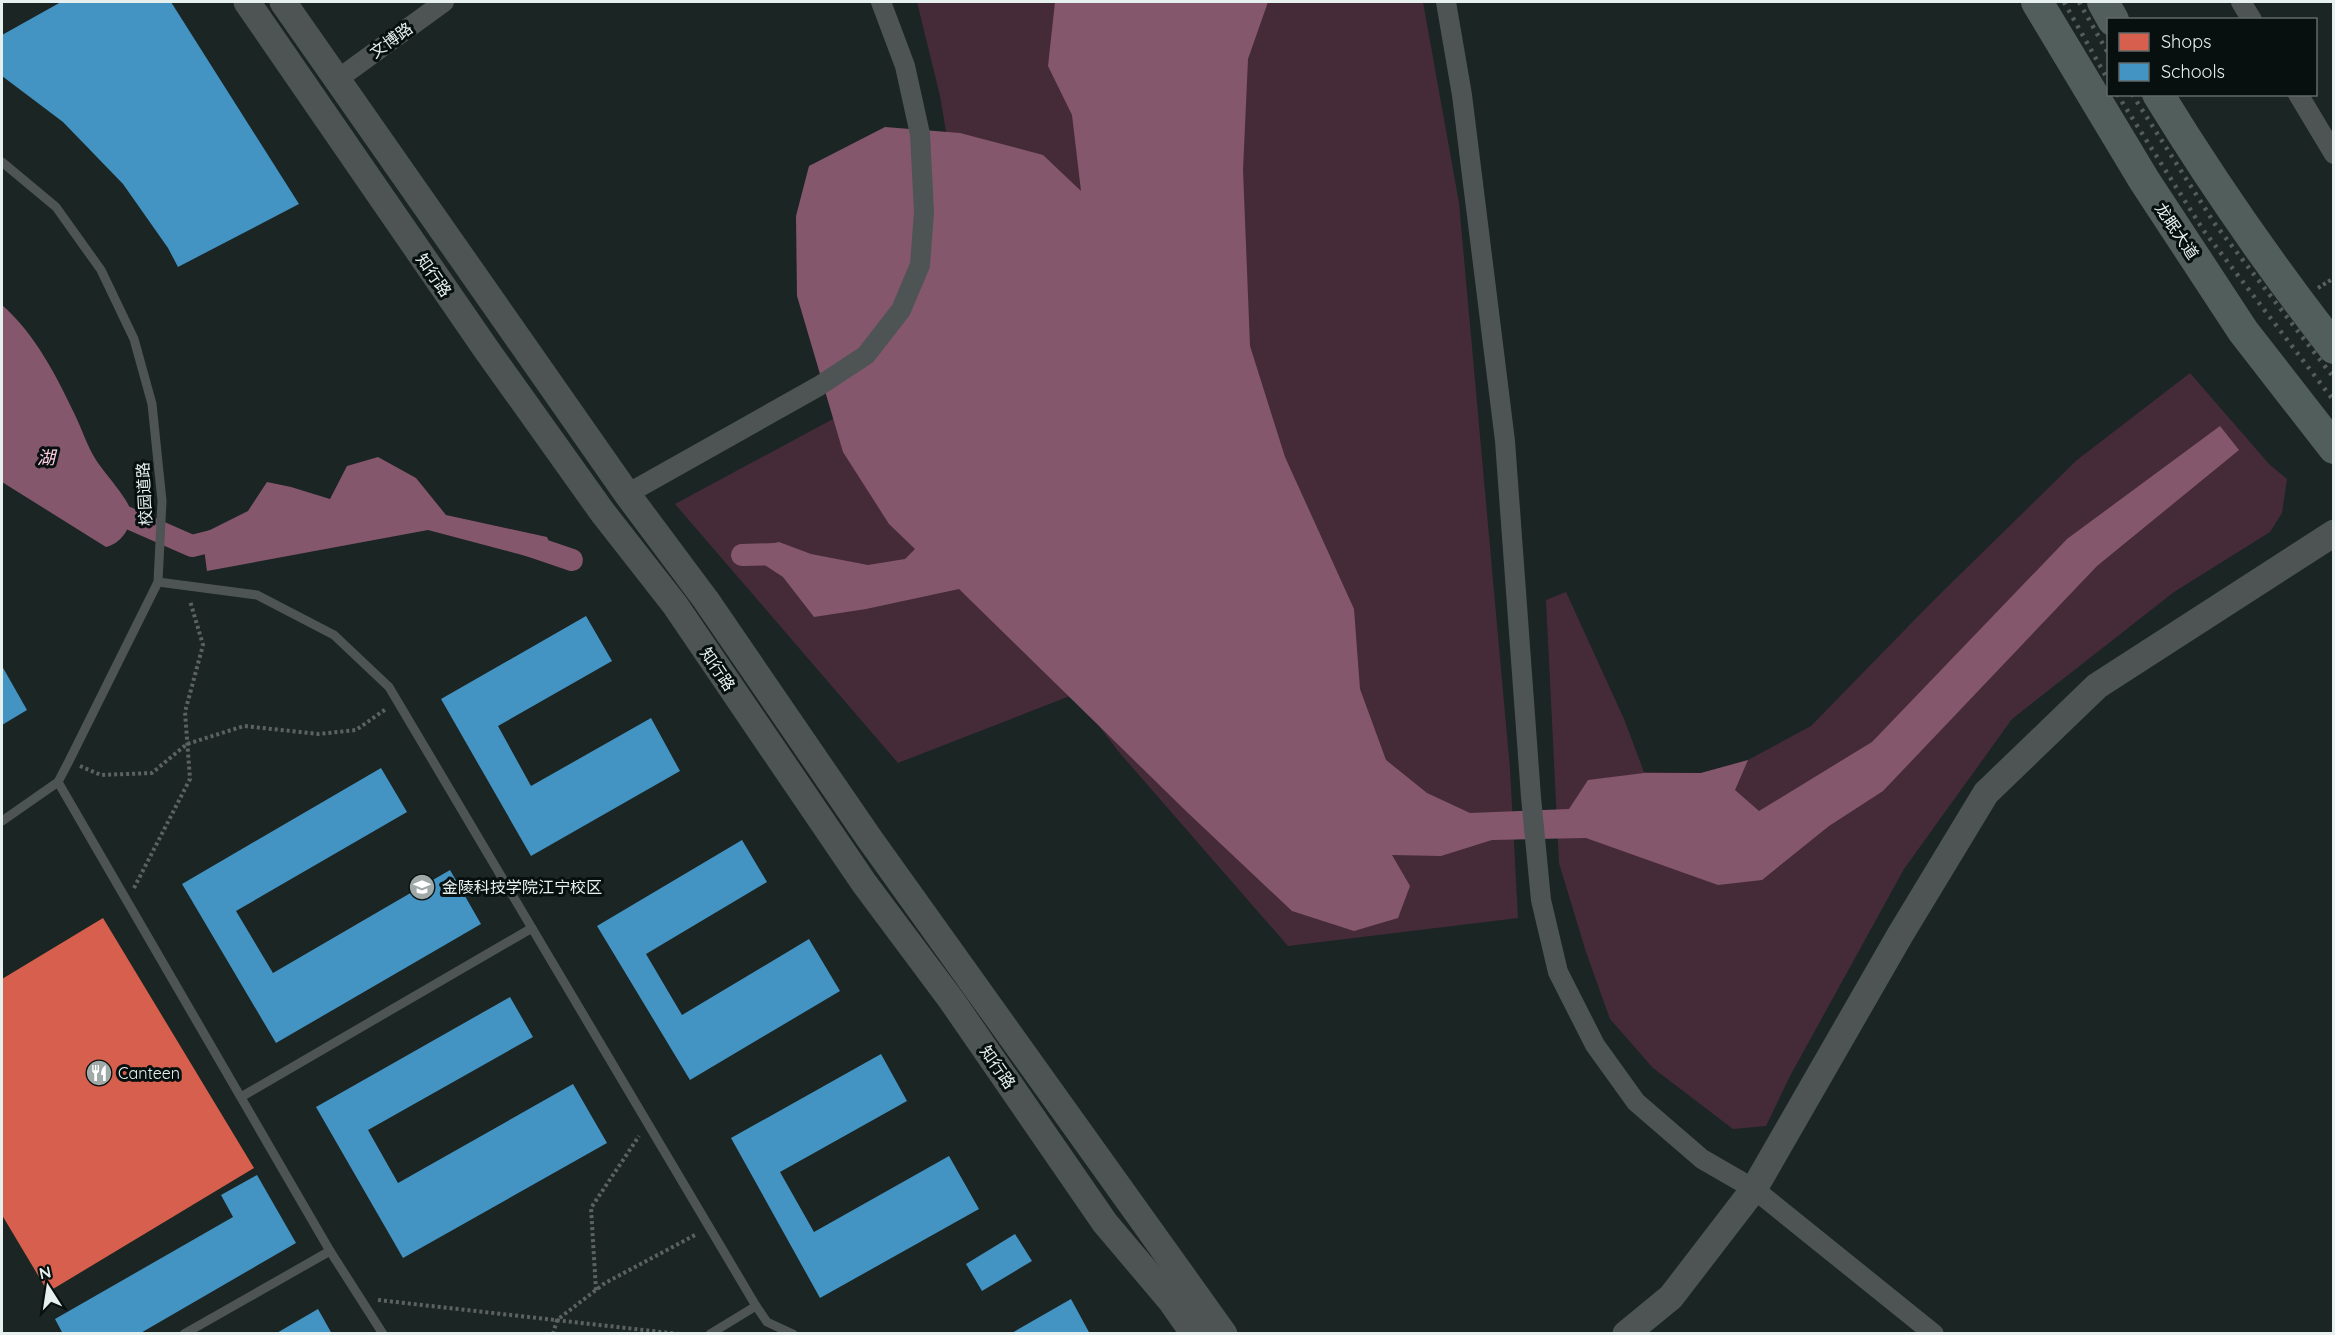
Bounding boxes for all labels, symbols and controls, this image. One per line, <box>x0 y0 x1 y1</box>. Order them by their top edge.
street label: 文博路 <box>366 18 416 62</box>
legend <box>2107 18 2317 96</box>
text: Shops <box>2161 30 2212 53</box>
text: Schools <box>2161 60 2225 83</box>
street label: 龙眠大道 <box>2151 199 2203 263</box>
street label: 知行路 <box>412 250 456 300</box>
water label: 湖 <box>37 446 58 469</box>
street label: 校园道路 <box>132 462 156 526</box>
street label: 知行路 <box>696 644 740 694</box>
school or university icon: 金陵科技学院江宁校区 <box>407 872 437 902</box>
place label: 金陵科技学院江宁校区 <box>442 877 602 897</box>
street label: 知行路 <box>976 1042 1020 1092</box>
restaurant icon: Canteen <box>84 1058 114 1088</box>
place label: Canteen <box>118 1063 180 1083</box>
north arrow <box>18 1257 78 1317</box>
text: N <box>37 1261 53 1283</box>

